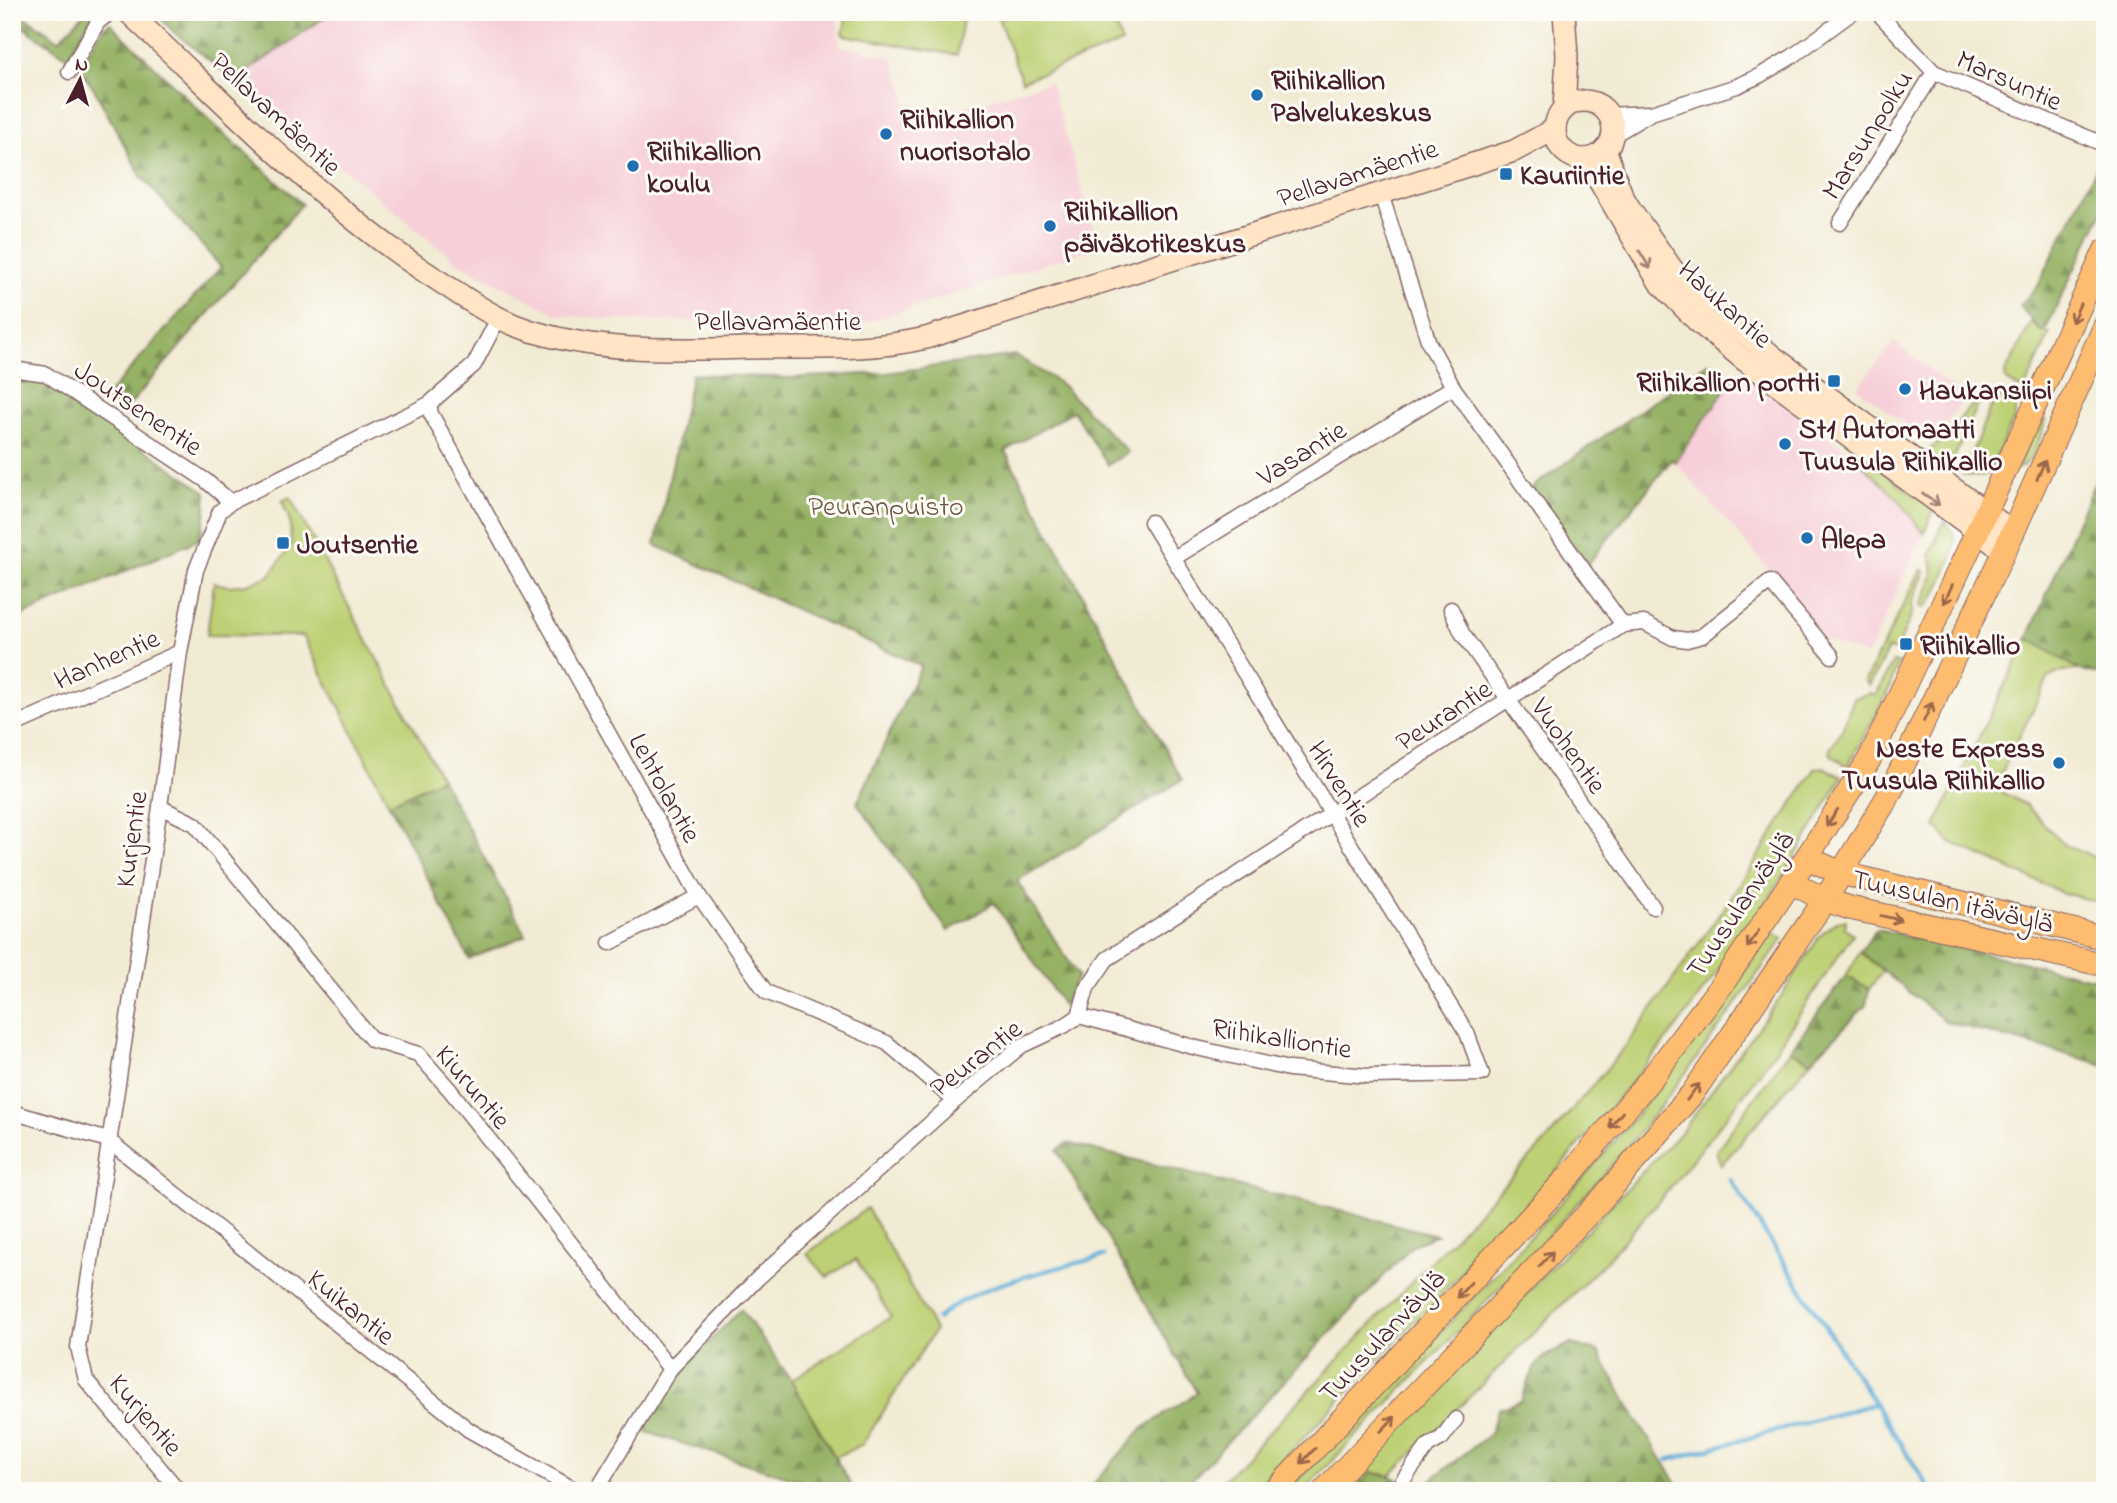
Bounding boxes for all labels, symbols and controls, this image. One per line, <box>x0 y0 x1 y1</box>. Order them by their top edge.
street label: Marsuntie <box>1949 41 2068 124</box>
street label: Pellavamäentie <box>200 44 350 188</box>
north arrow <box>46 46 116 116</box>
text: N <box>74 51 89 80</box>
place label: Riihikallion Palvelukeskus <box>1271 62 1432 135</box>
street label: Marsunpolku <box>1813 63 1925 209</box>
marker: Riihikallion Palvelukeskus <box>1249 87 1265 103</box>
place label: Riihikallion nuorisotalo <box>900 101 1031 174</box>
marker: Riihikallion nuorisotalo <box>878 126 894 142</box>
street label: Pellavamäentie <box>1272 130 1444 221</box>
place label: Riihikallion koulu <box>647 133 761 206</box>
place label: Kauriintie <box>1520 157 1626 198</box>
marker: Riihikallion koulu <box>625 158 641 174</box>
marker: Kauriintie <box>1498 166 1514 182</box>
place label: Riihikallion päiväkotikeskus <box>1064 193 1246 266</box>
marker: Riihikallion päiväkotikeskus <box>1042 218 1058 234</box>
one-way arrow <box>1639 250 1653 270</box>
street label: Haukantie <box>1667 252 1781 360</box>
one-way arrow <box>2069 302 2082 324</box>
street label: Pellavamäentie <box>695 303 862 344</box>
street label: Joutsenentie <box>64 352 210 468</box>
place label: Riihikallion portti <box>1637 364 1820 405</box>
place label: Haukansiipi <box>1919 372 2052 413</box>
marker: Riihikallion portti <box>1826 373 1842 389</box>
marker: Haukansiipi <box>1897 381 1913 397</box>
street label: Vasantie <box>1249 411 1356 499</box>
place label: St1 Automaatti Tuusula Riihikallio <box>1799 411 2003 484</box>
marker: St1 Automaatti Tuusula Riihikallio <box>1777 436 1793 452</box>
one-way arrow <box>2035 460 2048 481</box>
park label: Peuranpuisto <box>808 488 964 529</box>
one-way arrow <box>1921 491 1940 506</box>
place label: Alepa <box>1821 521 1886 562</box>
place label: Joutsentie <box>297 526 420 567</box>
marker: Alepa <box>1799 530 1815 546</box>
marker: Joutsentie <box>275 535 291 551</box>
one-way arrow <box>1940 583 1954 604</box>
street label: Hanhentie <box>48 620 167 703</box>
place label: Riihikallio <box>1920 627 2020 668</box>
marker: Riihikallio <box>1898 636 1914 652</box>
street label: Peurantie <box>1389 670 1502 763</box>
street label: Vuohentie <box>1518 690 1616 804</box>
one-way arrow <box>1923 701 1936 722</box>
street label: Lehtolantie <box>616 726 710 851</box>
place label: Neste Express Tuusula Riihikallio <box>1841 730 2045 803</box>
street label: Hirventie <box>1295 734 1381 836</box>
marker: Neste Express Tuusula Riihikallio <box>2051 755 2067 771</box>
street label: Kurjentie <box>106 788 161 890</box>
one-way arrow <box>1825 807 1839 827</box>
street label: Tuusulanväylä <box>1678 824 1806 988</box>
street label: Tuusulan itäväylä <box>1848 860 2057 946</box>
one-way arrow <box>1879 911 1902 925</box>
one-way arrow <box>1746 929 1760 948</box>
street label: Riihikalliontie <box>1209 1009 1355 1072</box>
street label: Peurantie <box>922 1010 1033 1109</box>
street label: Kiuruntie <box>423 1037 519 1140</box>
one-way arrow <box>1685 1083 1700 1102</box>
one-way arrow <box>1608 1111 1623 1129</box>
one-way arrow <box>1537 1251 1554 1268</box>
street label: Kuikantie <box>297 1260 403 1357</box>
street label: Tuusulanväylä <box>1311 1261 1456 1413</box>
one-way arrow <box>1456 1281 1473 1298</box>
street label: Kurjentie <box>97 1366 192 1467</box>
one-way arrow <box>1380 1416 1397 1433</box>
one-way arrow <box>1300 1447 1316 1465</box>

